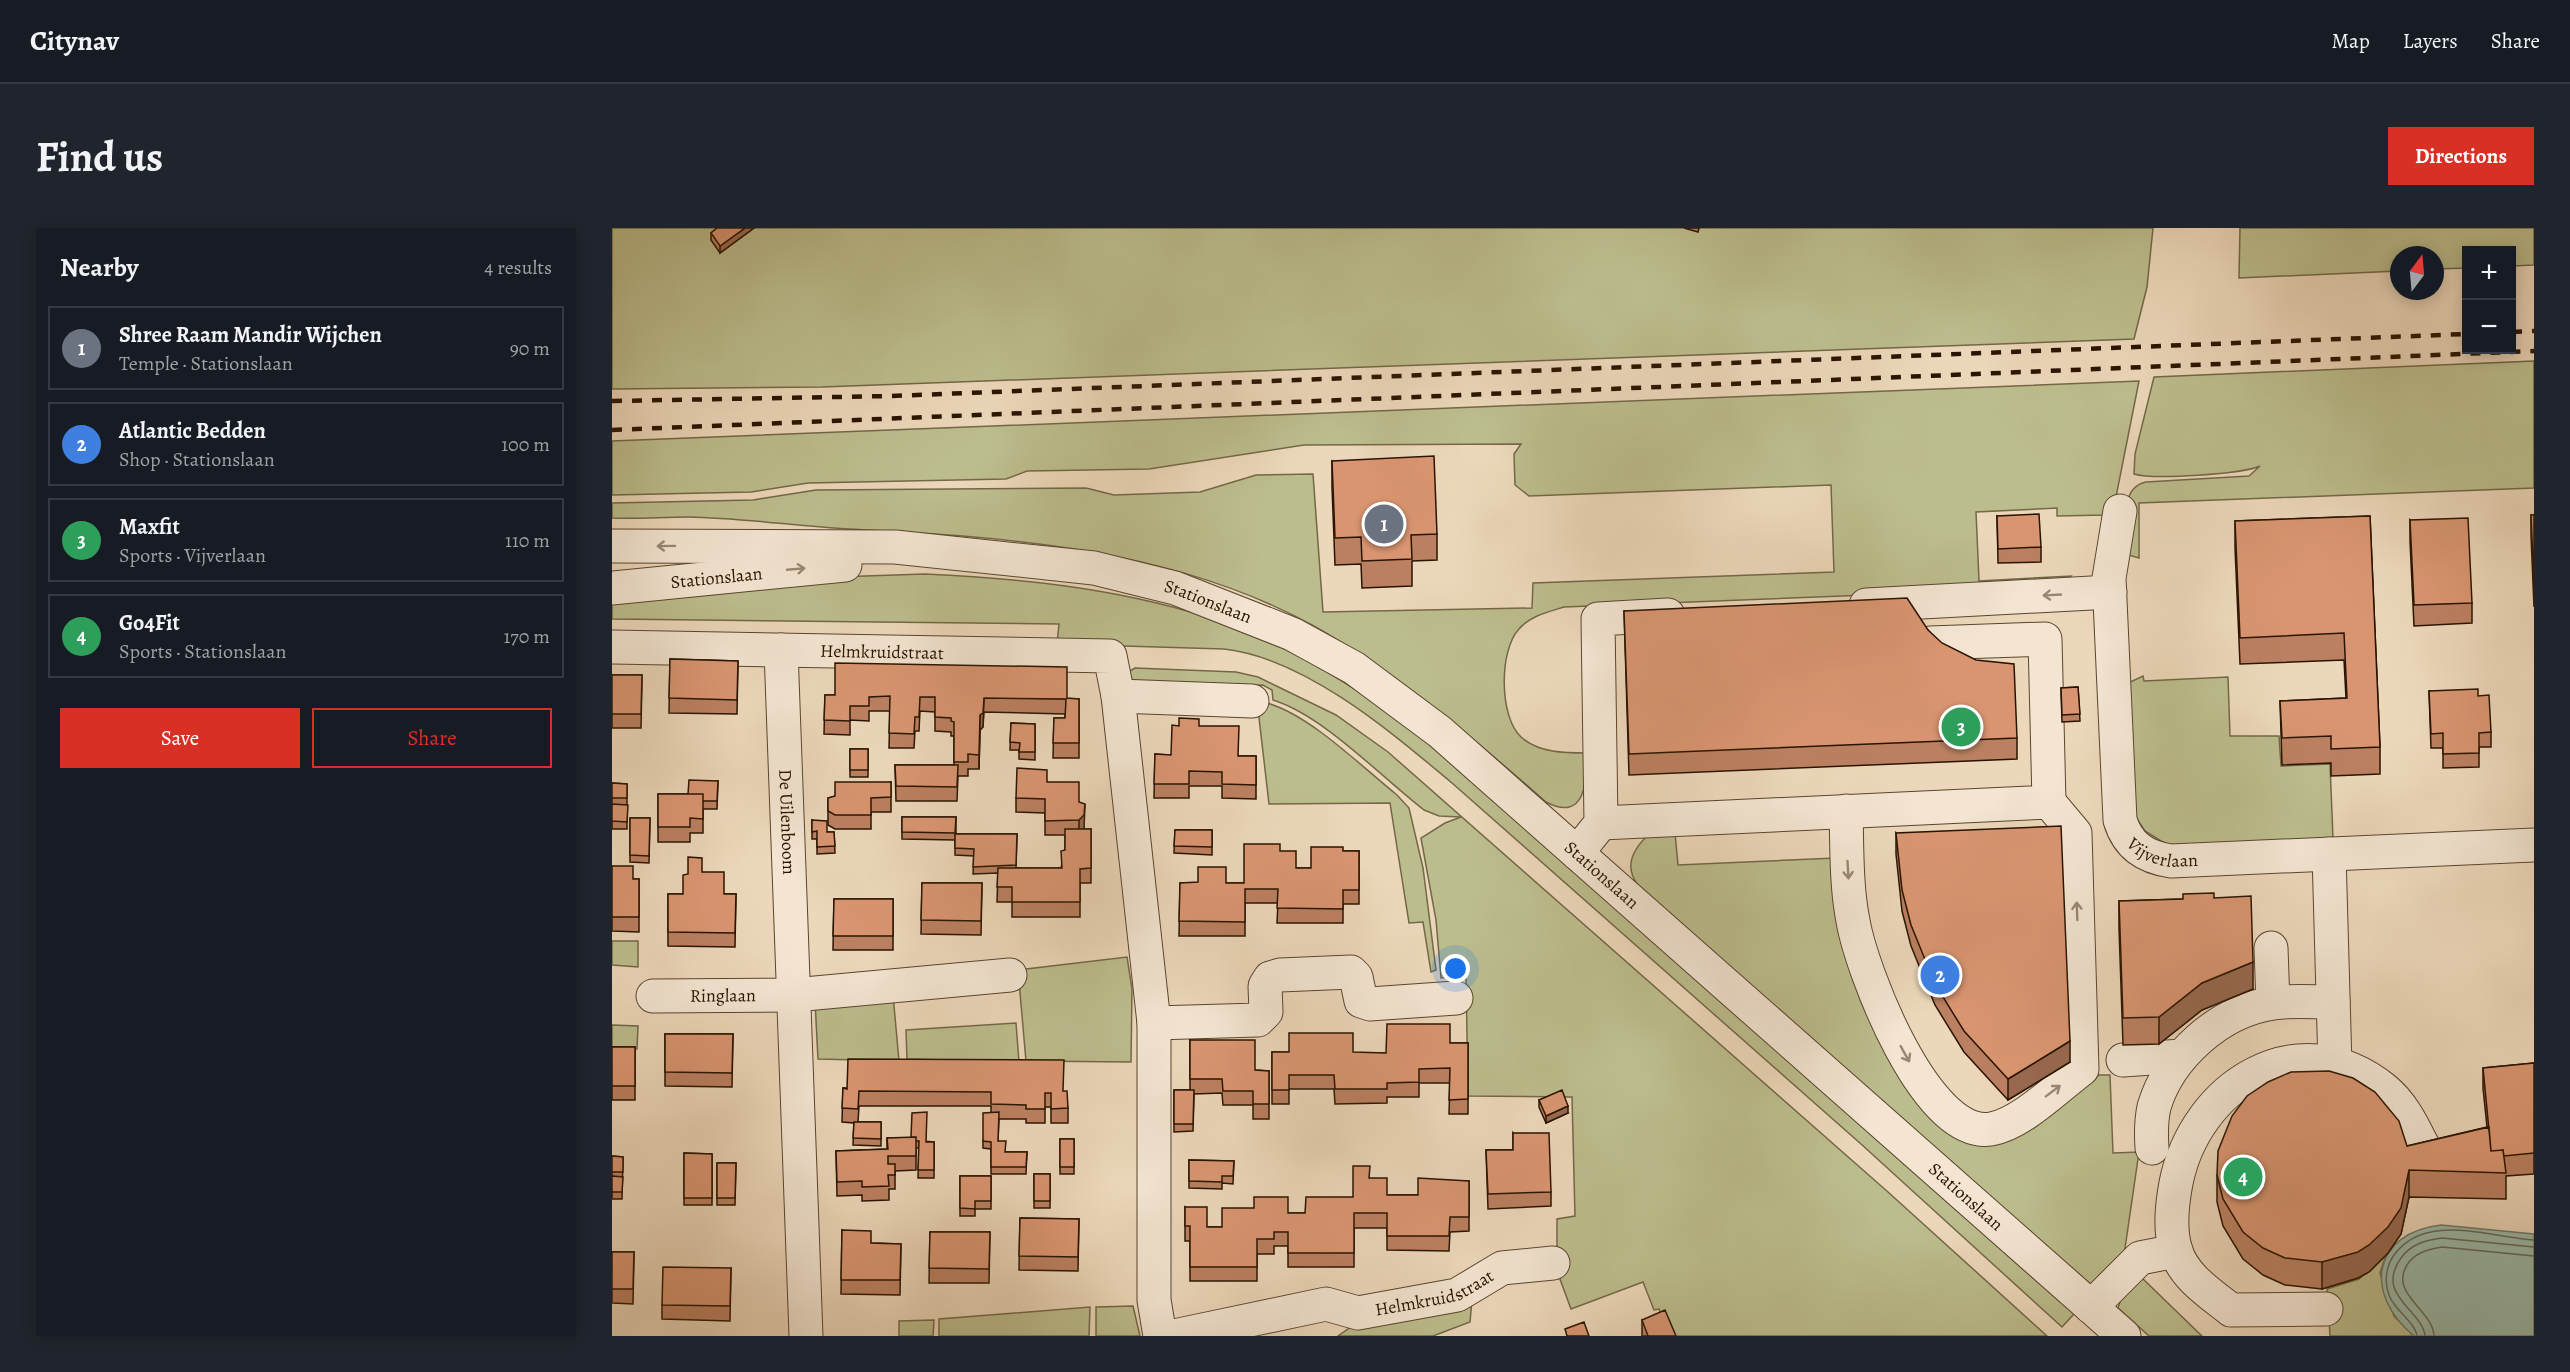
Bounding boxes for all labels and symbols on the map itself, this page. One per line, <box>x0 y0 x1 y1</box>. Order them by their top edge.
north arrow <box>2390 246 2444 300</box>
pin: 1 <box>1364 502 1404 546</box>
one-way arrow <box>657 540 677 552</box>
street label: Stationslaan <box>669 561 764 594</box>
one-way arrow <box>785 563 805 574</box>
street label: Stationslaan <box>1162 574 1255 629</box>
one-way arrow <box>2042 590 2062 601</box>
street label: Helmkruidstraat <box>820 639 944 665</box>
pin: 3 <box>1942 704 1980 750</box>
street label: De Uilenboom <box>773 769 801 875</box>
street label: Vijverlaan <box>2121 832 2199 873</box>
street label: Stationslaan <box>1559 835 1644 914</box>
one-way arrow <box>1843 859 1854 879</box>
one-way arrow <box>2072 902 2083 921</box>
pin: 2 <box>1920 952 1960 998</box>
your location <box>1441 954 1470 983</box>
street label: Ringlaan <box>690 983 756 1008</box>
one-way arrow <box>1899 1045 1911 1062</box>
one-way arrow <box>2045 1085 2061 1098</box>
pin: 4 <box>2224 1154 2262 1200</box>
street label: Stationslaan <box>1924 1157 2009 1236</box>
street label: Helmkruidstraat <box>1373 1264 1498 1322</box>

